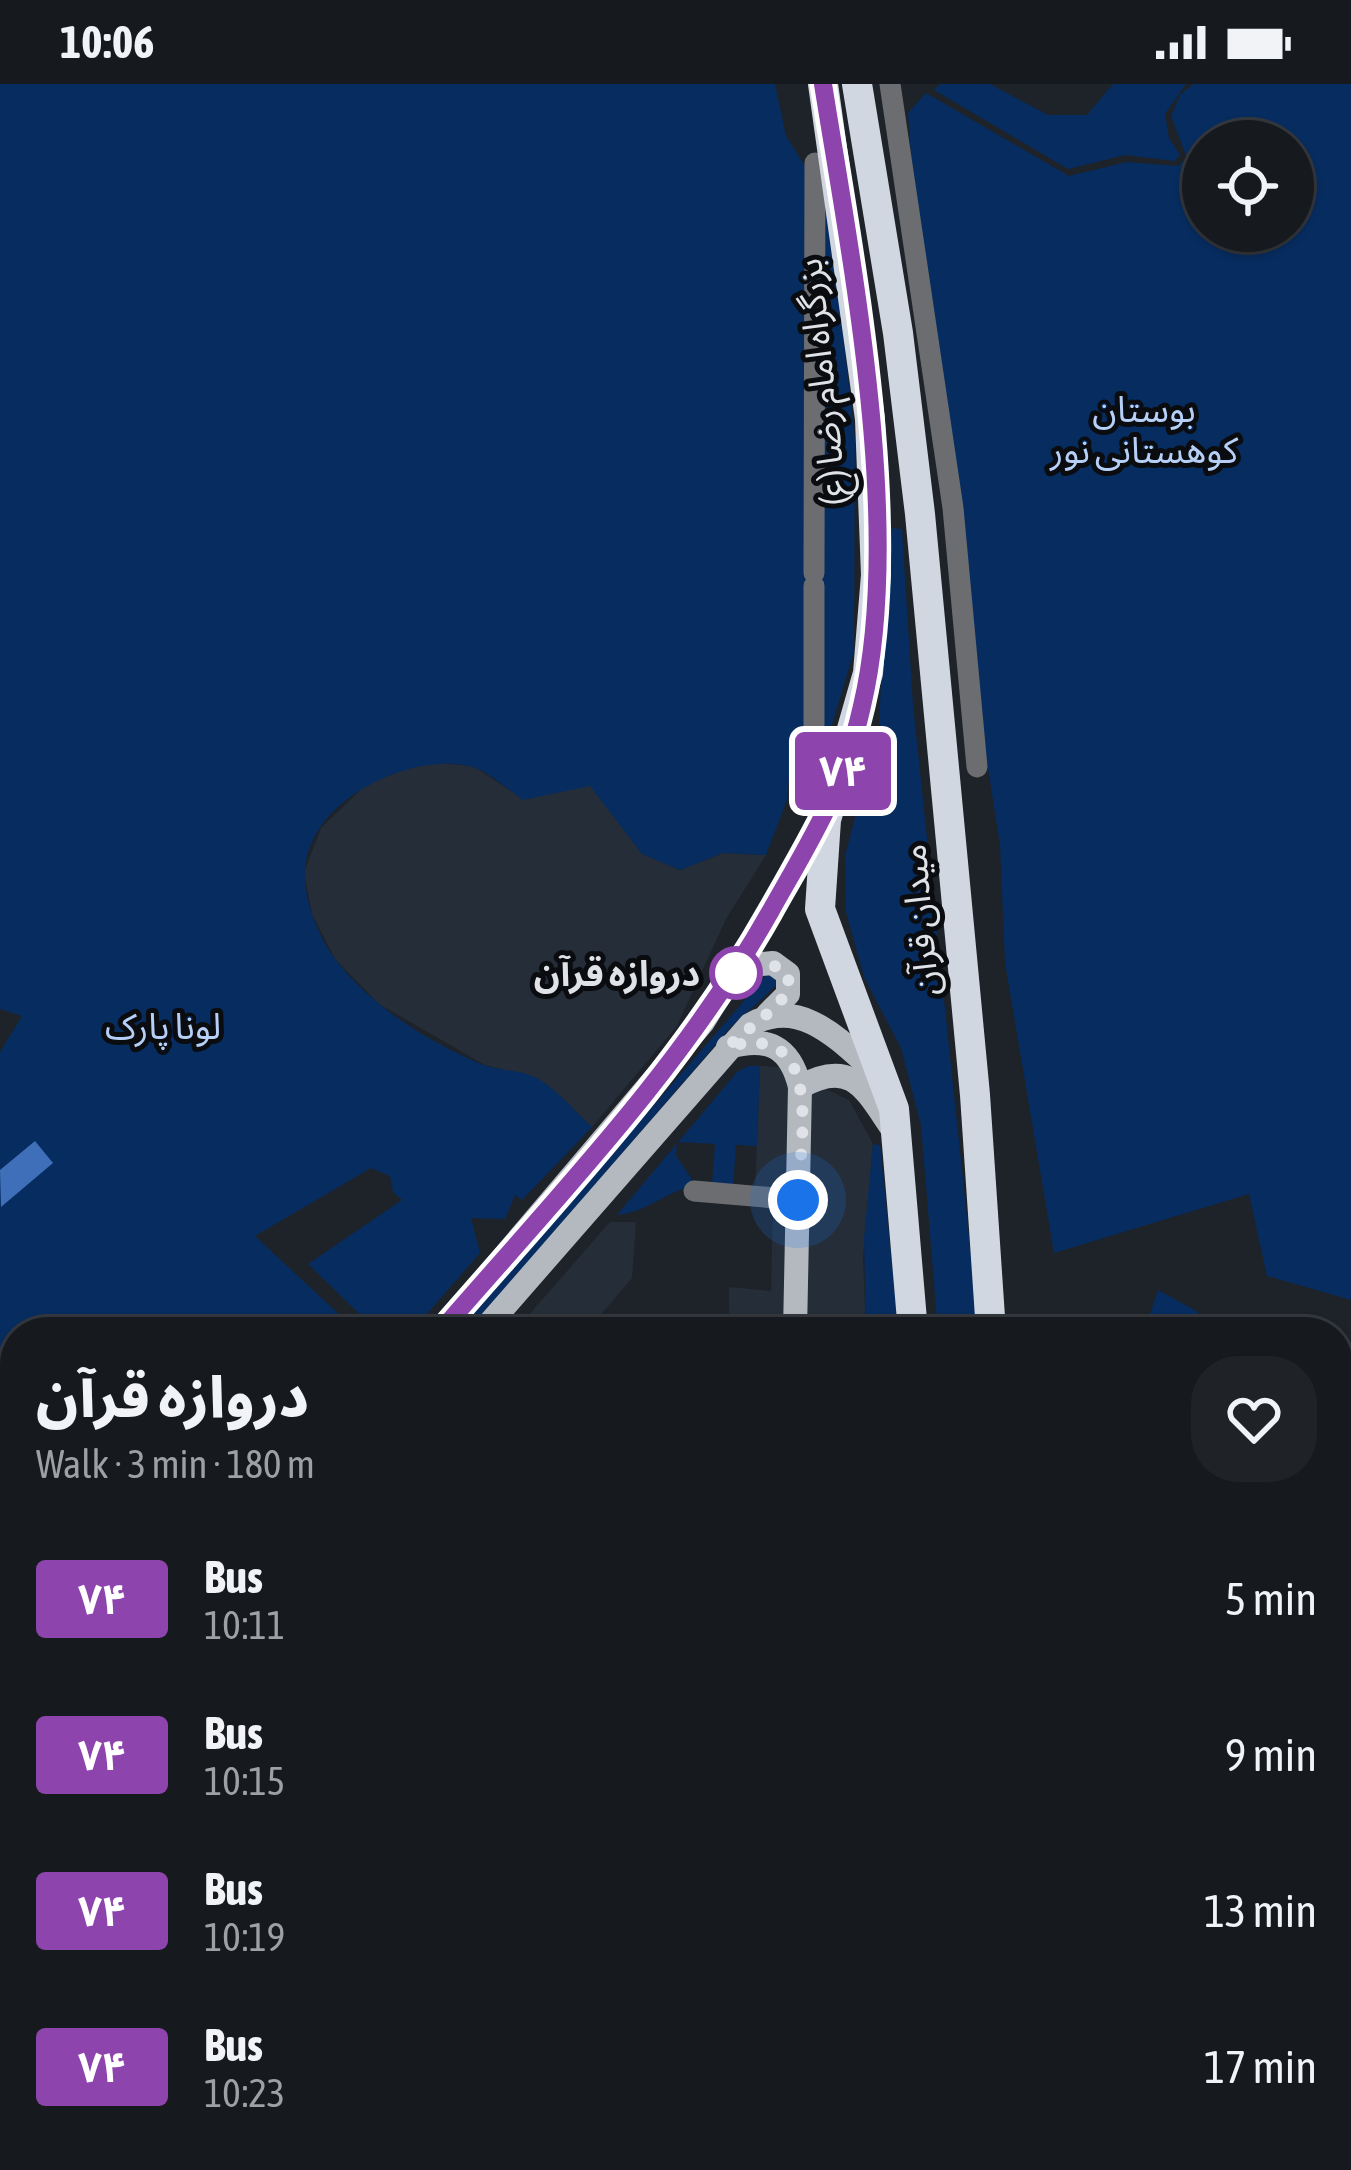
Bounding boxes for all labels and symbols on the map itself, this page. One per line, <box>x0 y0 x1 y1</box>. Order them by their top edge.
street label: بزرگراه امام رضا (ع) <box>787 256 862 507</box>
park label: بوستان کوهستانی نور <box>1049 388 1239 472</box>
line badge: ۷۴ <box>789 732 897 810</box>
street label: میدان قرآن <box>891 842 948 998</box>
marker: دروازه قرآن <box>711 948 761 998</box>
place label: دروازه قرآن <box>534 952 700 995</box>
park label: لونا پارک <box>105 1005 221 1050</box>
your location <box>768 1170 828 1230</box>

